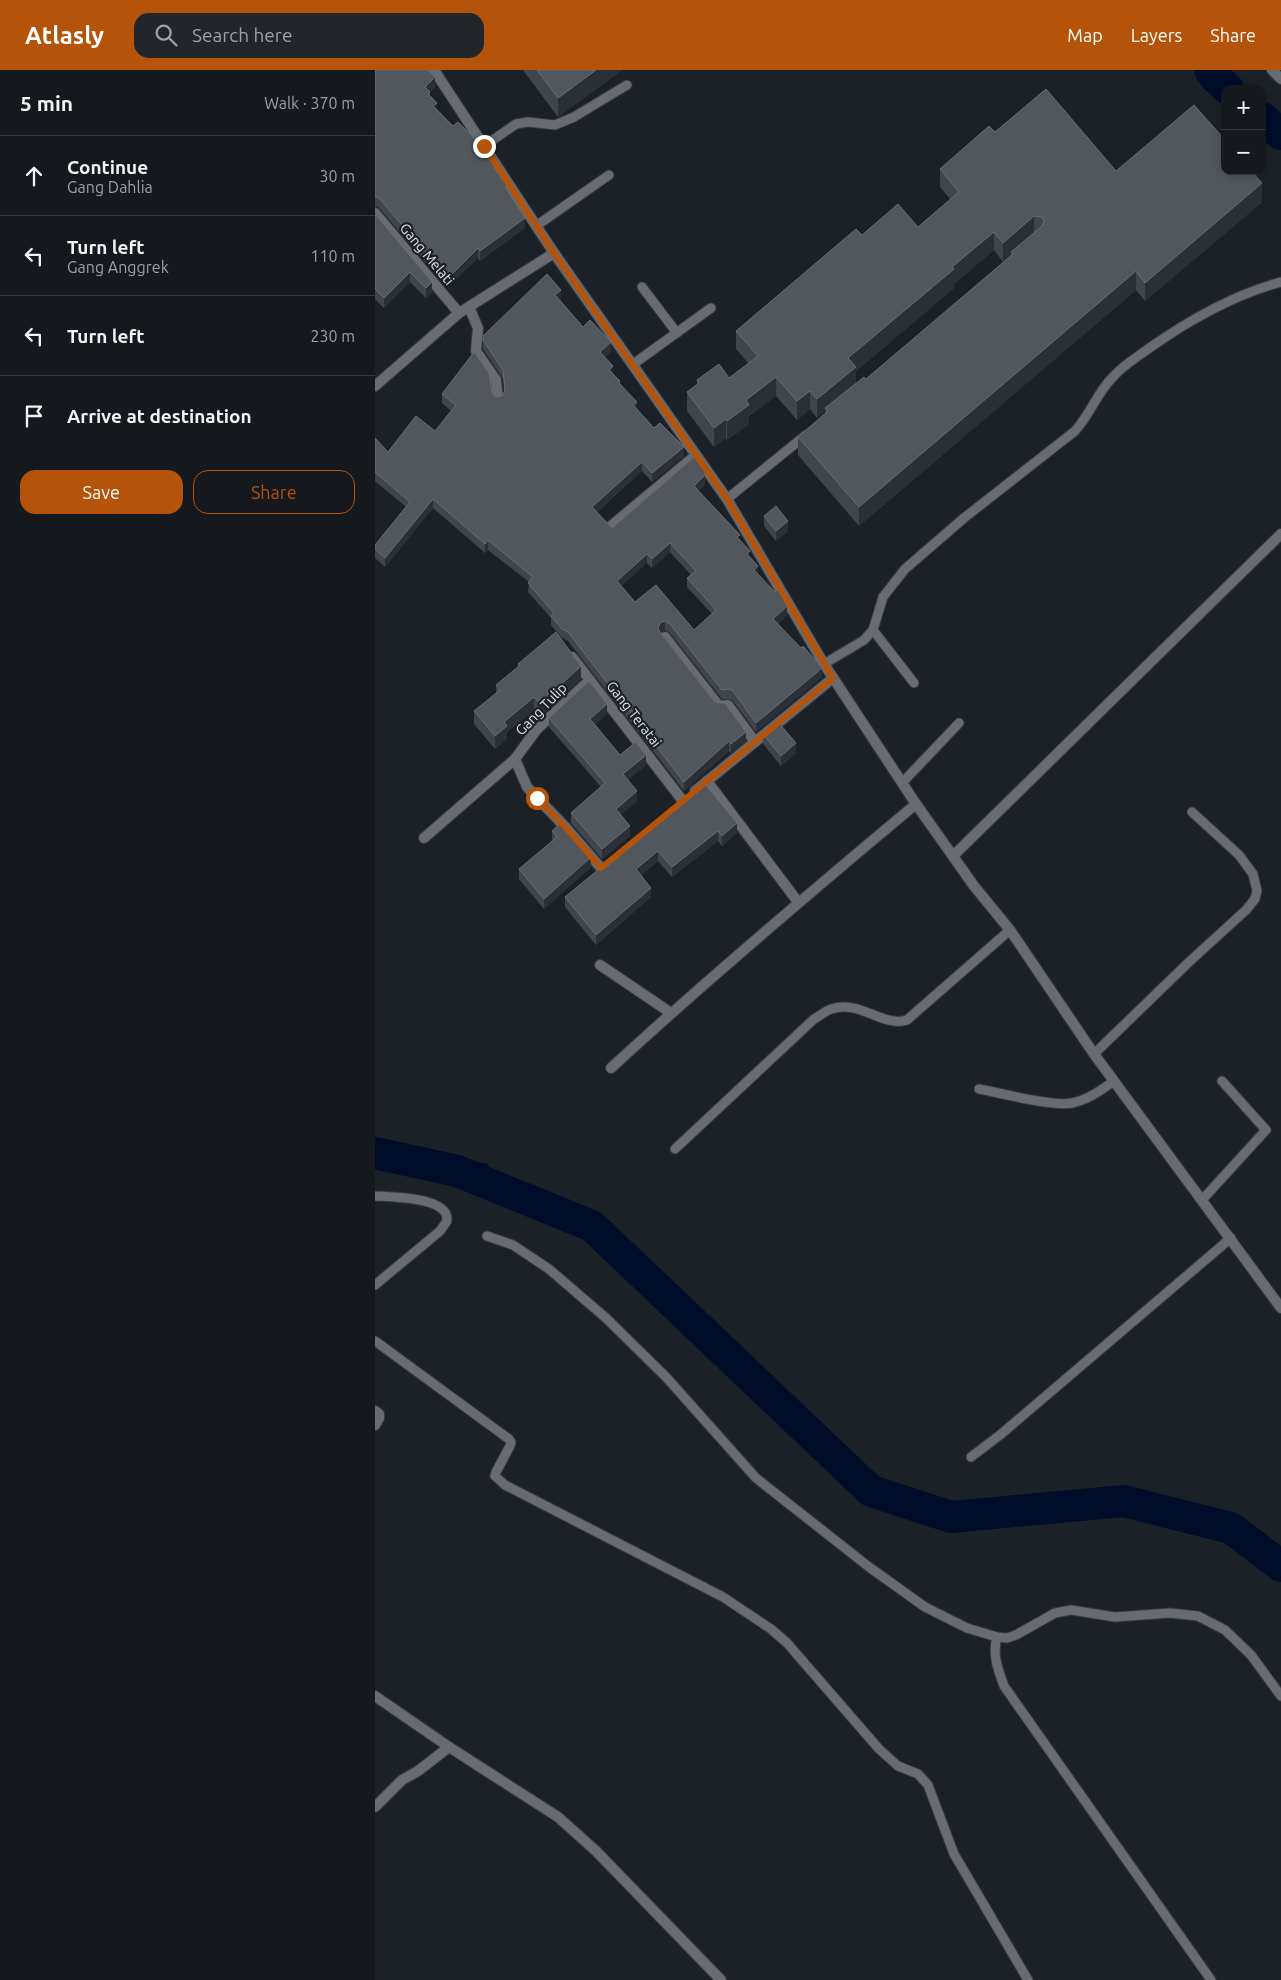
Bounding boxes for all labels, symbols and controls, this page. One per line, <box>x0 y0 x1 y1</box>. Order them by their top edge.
search box <box>134 13 484 58</box>
icon: search <box>152 21 180 49</box>
text: Atlasly <box>25 22 104 49</box>
text: Search here <box>192 24 292 46</box>
text: Map <box>1067 25 1103 45</box>
text: Layers <box>1131 25 1182 45</box>
text: Share <box>1210 25 1256 45</box>
map controls <box>1221 85 1266 175</box>
button: + <box>1221 85 1266 130</box>
text: 5 min <box>20 91 73 115</box>
text: Walk · 370 m <box>264 94 355 112</box>
button: − <box>1221 130 1266 175</box>
route end <box>473 135 496 158</box>
text: Continue <box>67 156 148 178</box>
icon: ahead <box>20 162 48 190</box>
text: 30 m <box>319 167 355 185</box>
text: Gang Dahlia <box>67 178 153 196</box>
street label: Gang Melati <box>397 220 457 288</box>
text: Turn left <box>67 236 145 258</box>
icon: left <box>20 242 48 270</box>
text: 110 m <box>310 247 355 265</box>
text: Gang Anggrek <box>67 258 169 276</box>
icon: left <box>20 322 48 350</box>
text: Turn left <box>67 325 145 347</box>
text: 230 m <box>310 327 355 345</box>
icon: arrive <box>20 402 48 430</box>
text: Arrive at destination <box>67 405 252 427</box>
button: Save <box>20 470 183 514</box>
button: Share <box>193 470 355 514</box>
street label: Gang Teratai <box>603 678 665 750</box>
street label: Gang Tulip <box>512 680 570 738</box>
route start <box>526 787 549 810</box>

